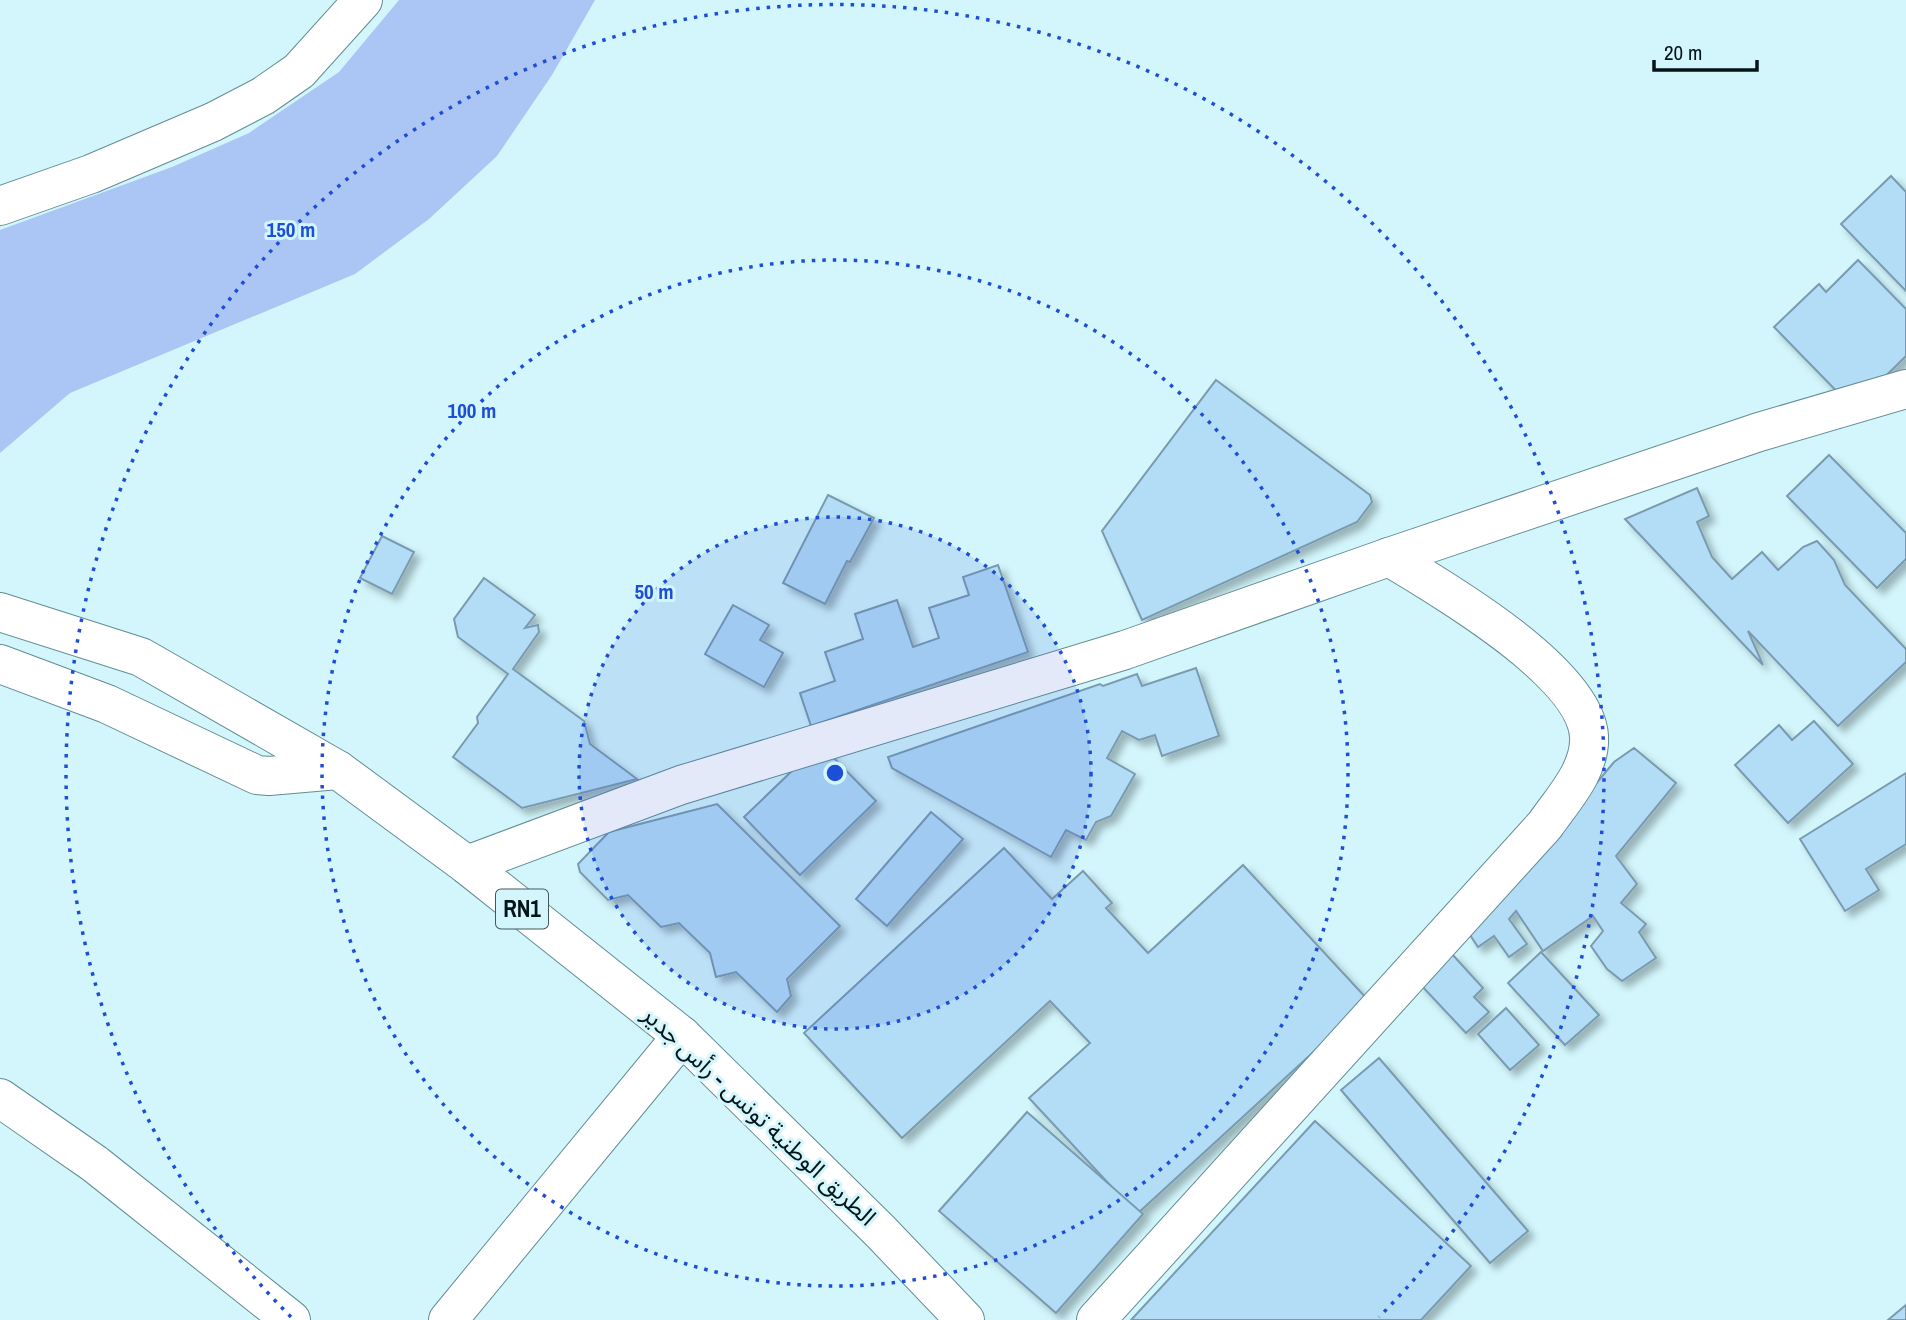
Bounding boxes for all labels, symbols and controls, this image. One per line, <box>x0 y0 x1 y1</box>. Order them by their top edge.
scale bar <box>1654 28 1757 72</box>
text: 20 m <box>1664 38 1702 67</box>
text: 150 m <box>267 215 315 244</box>
text: 100 m <box>448 396 496 425</box>
text: 50 m <box>634 577 674 606</box>
centre of rings <box>823 761 847 785</box>
road number: RN1 <box>496 890 548 928</box>
street label: الطريق الوطنية تونس - رأس جدير <box>635 998 883 1232</box>

